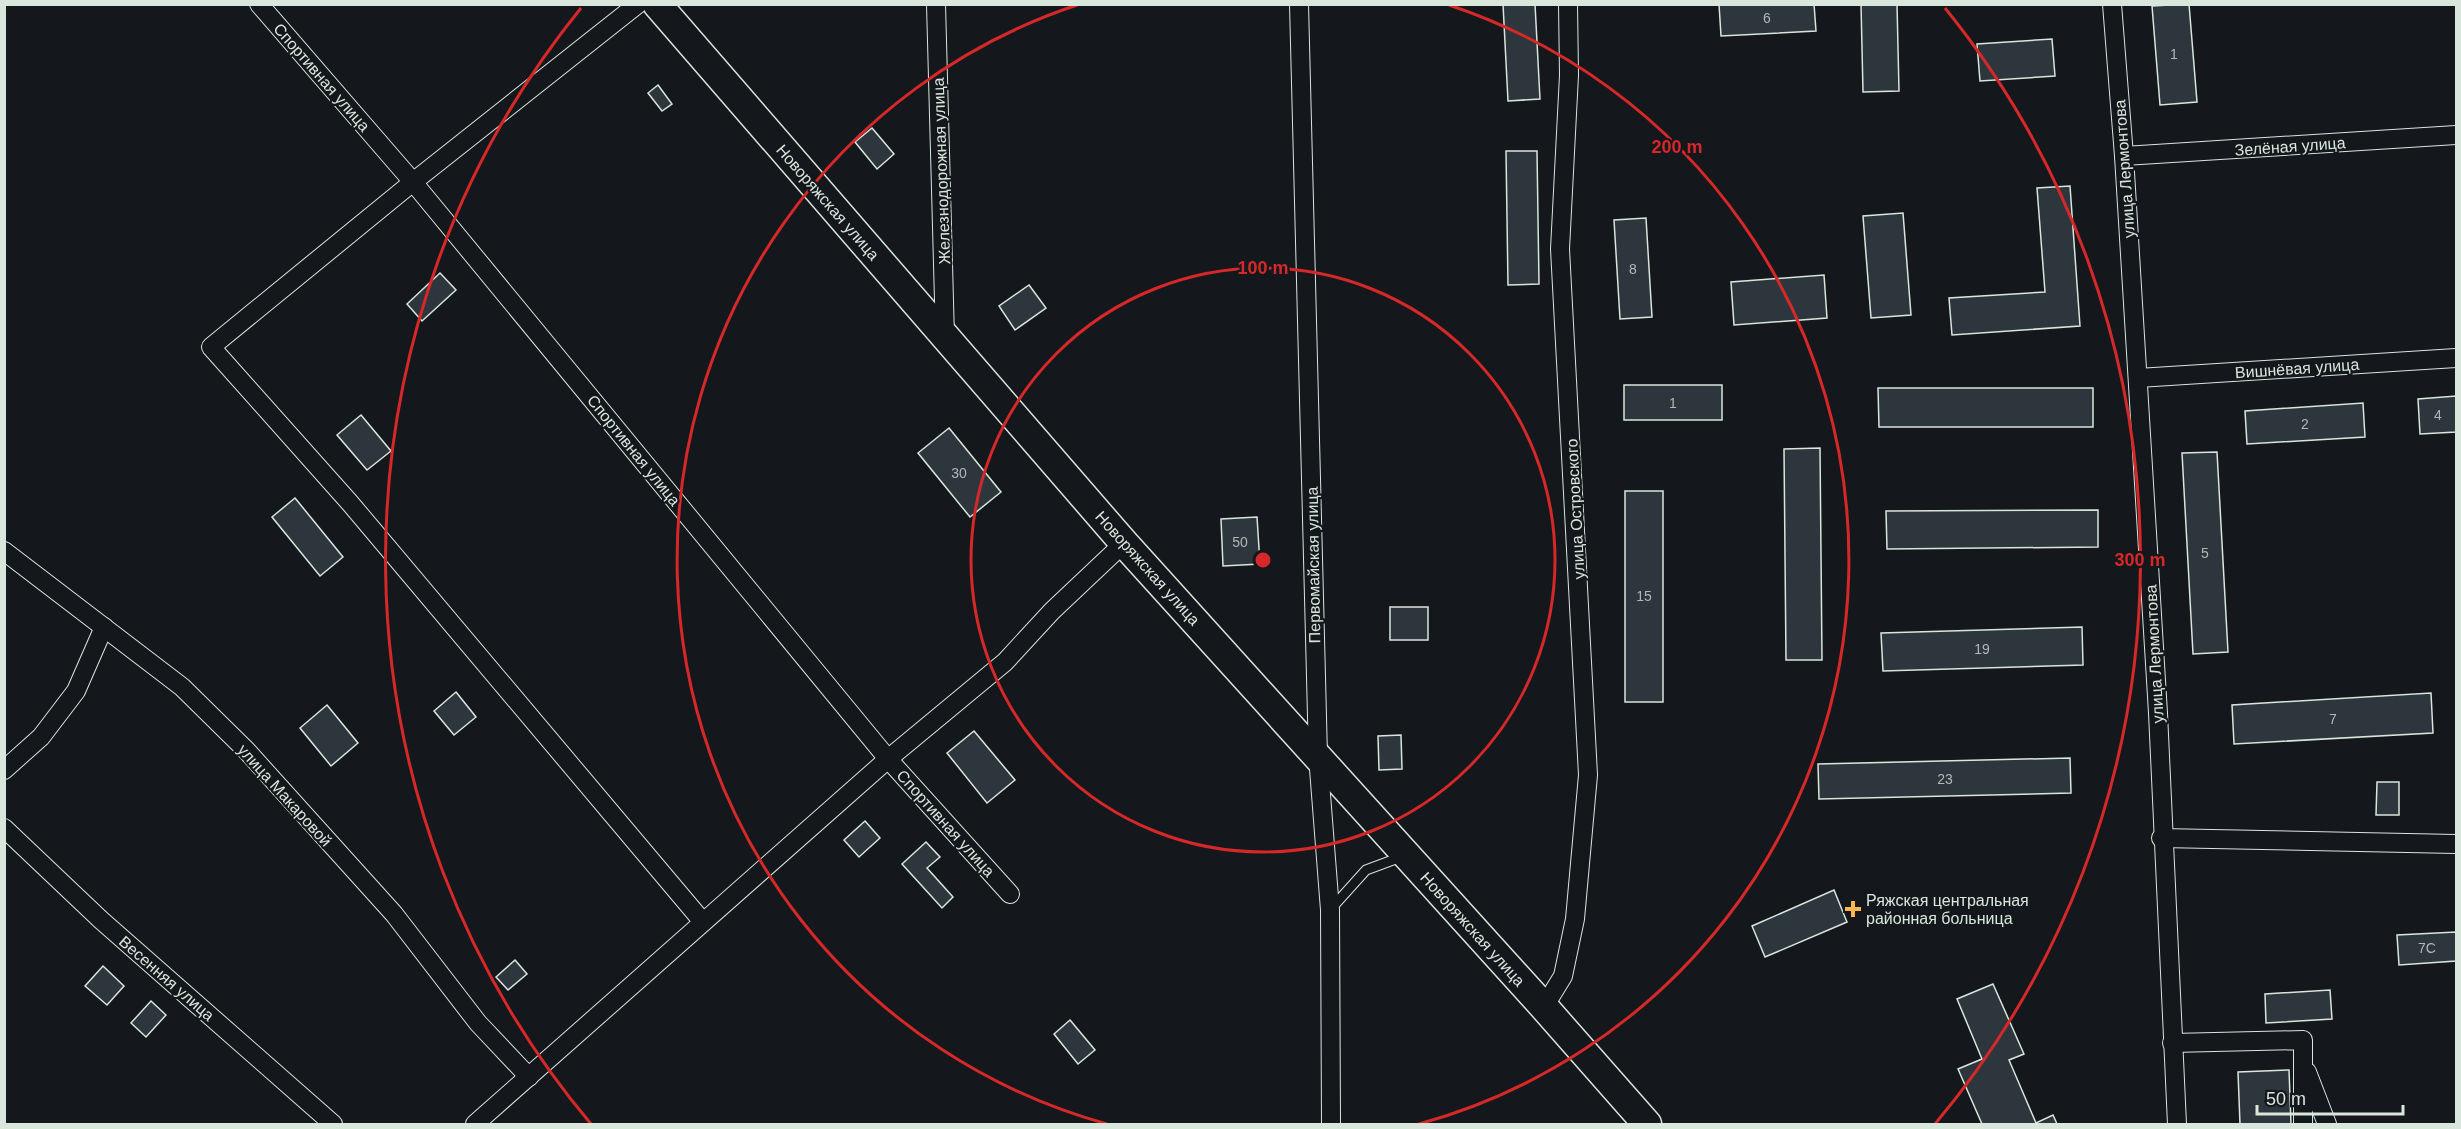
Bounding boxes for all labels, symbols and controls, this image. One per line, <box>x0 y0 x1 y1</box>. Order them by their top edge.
house number: 6 <box>1763 10 1771 26</box>
street label: Спортивная улица <box>270 20 373 135</box>
house number: 1 <box>2170 46 2178 62</box>
street label: Железнодорожная улица <box>930 77 953 265</box>
street label: улица Лермонтова <box>2111 99 2138 239</box>
street label: Зелёная улица <box>2234 134 2346 159</box>
text: 200 m <box>1651 137 1703 157</box>
street label: Новоряжская улица <box>773 141 882 263</box>
text: 100 m <box>1237 258 1289 278</box>
house number: 8 <box>1629 261 1637 277</box>
street label: Вишнёвая улица <box>2234 356 2360 381</box>
street label: Спортивная улица <box>584 392 683 509</box>
house number: 1 <box>1669 395 1677 411</box>
house number: 4 <box>2434 407 2442 423</box>
house number: 2 <box>2301 416 2309 432</box>
street label: улица Островского <box>1563 438 1588 580</box>
house number: 30 <box>951 465 967 481</box>
street label: Первомайская улица <box>1304 486 1323 643</box>
street label: Новоряжская улица <box>1092 508 1203 629</box>
house number: 50 <box>1232 534 1248 550</box>
house number: 5 <box>2201 545 2209 561</box>
centre of rings <box>1253 550 1273 570</box>
text: 300 m <box>2114 550 2166 570</box>
street label: улица Лермонтова <box>2142 584 2167 724</box>
house number: 15 <box>1636 588 1652 604</box>
house number: 19 <box>1974 641 1990 657</box>
house number: 7 <box>2329 711 2337 727</box>
street label: улица Макаровой <box>234 741 335 850</box>
street label: Спортивная улица <box>893 767 998 880</box>
house number: 23 <box>1937 771 1953 787</box>
street label: Новоряжская улица <box>1417 869 1528 990</box>
place label: Ряжская центральная районная больница <box>1866 892 2029 927</box>
marker: Ряжская центральная районная больница <box>1844 900 1862 918</box>
street label: Весенняя улица <box>116 933 218 1024</box>
house number: 7С <box>2418 940 2436 956</box>
scale bar <box>2257 1078 2402 1116</box>
text: 50 m <box>2266 1089 2306 1109</box>

